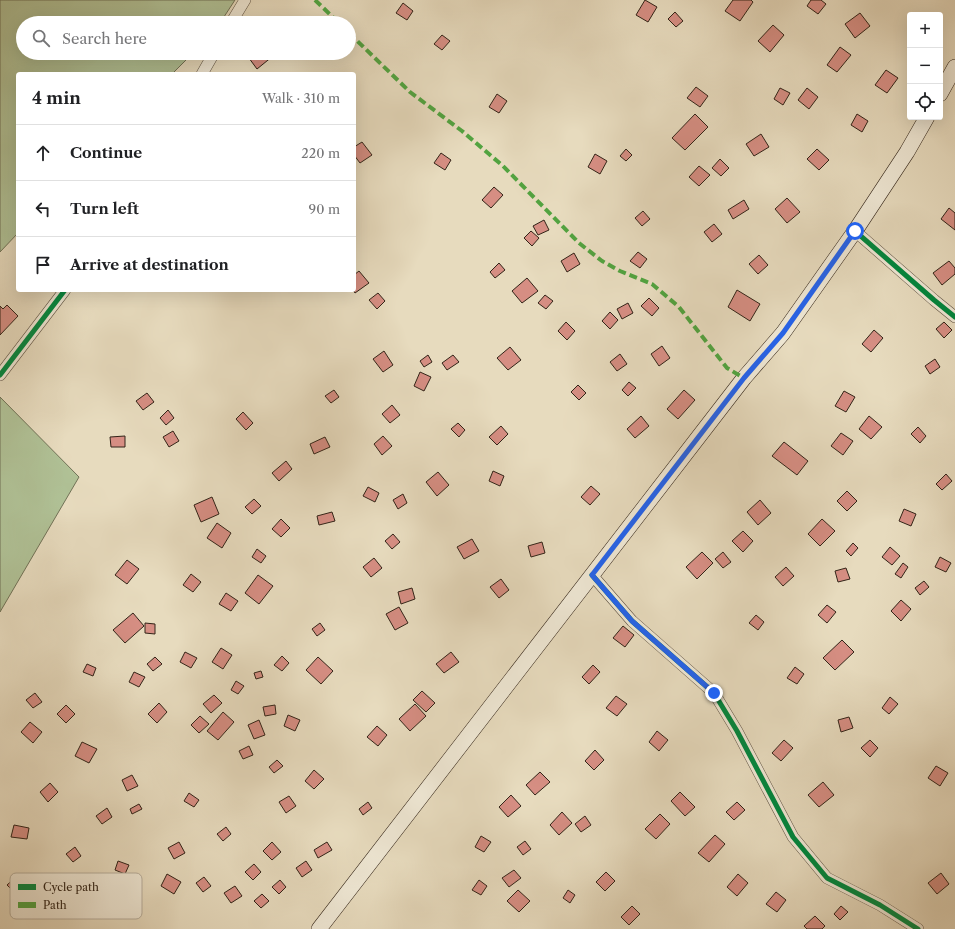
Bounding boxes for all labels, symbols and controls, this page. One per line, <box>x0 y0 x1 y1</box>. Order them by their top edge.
map controls <box>907 12 943 120</box>
button: + <box>907 12 943 48</box>
search box <box>16 16 356 60</box>
icon: search <box>30 27 52 49</box>
text: Search here <box>62 29 147 48</box>
button: − <box>907 48 943 84</box>
button: locate <box>907 84 943 120</box>
text: 4 min <box>32 88 81 108</box>
text: Walk · 310 m <box>262 90 340 106</box>
icon: ahead <box>32 142 54 164</box>
text: Continue <box>70 143 142 162</box>
text: 220 m <box>301 145 340 161</box>
icon: left <box>32 198 54 220</box>
text: Turn left <box>70 199 139 218</box>
text: 90 m <box>309 201 340 217</box>
route start <box>846 222 864 240</box>
icon: arrive <box>32 254 54 276</box>
text: Arrive at destination <box>70 255 229 274</box>
route end <box>705 684 723 702</box>
legend <box>10 873 142 919</box>
text: Cycle path <box>43 880 99 894</box>
text: Path <box>43 898 67 912</box>

